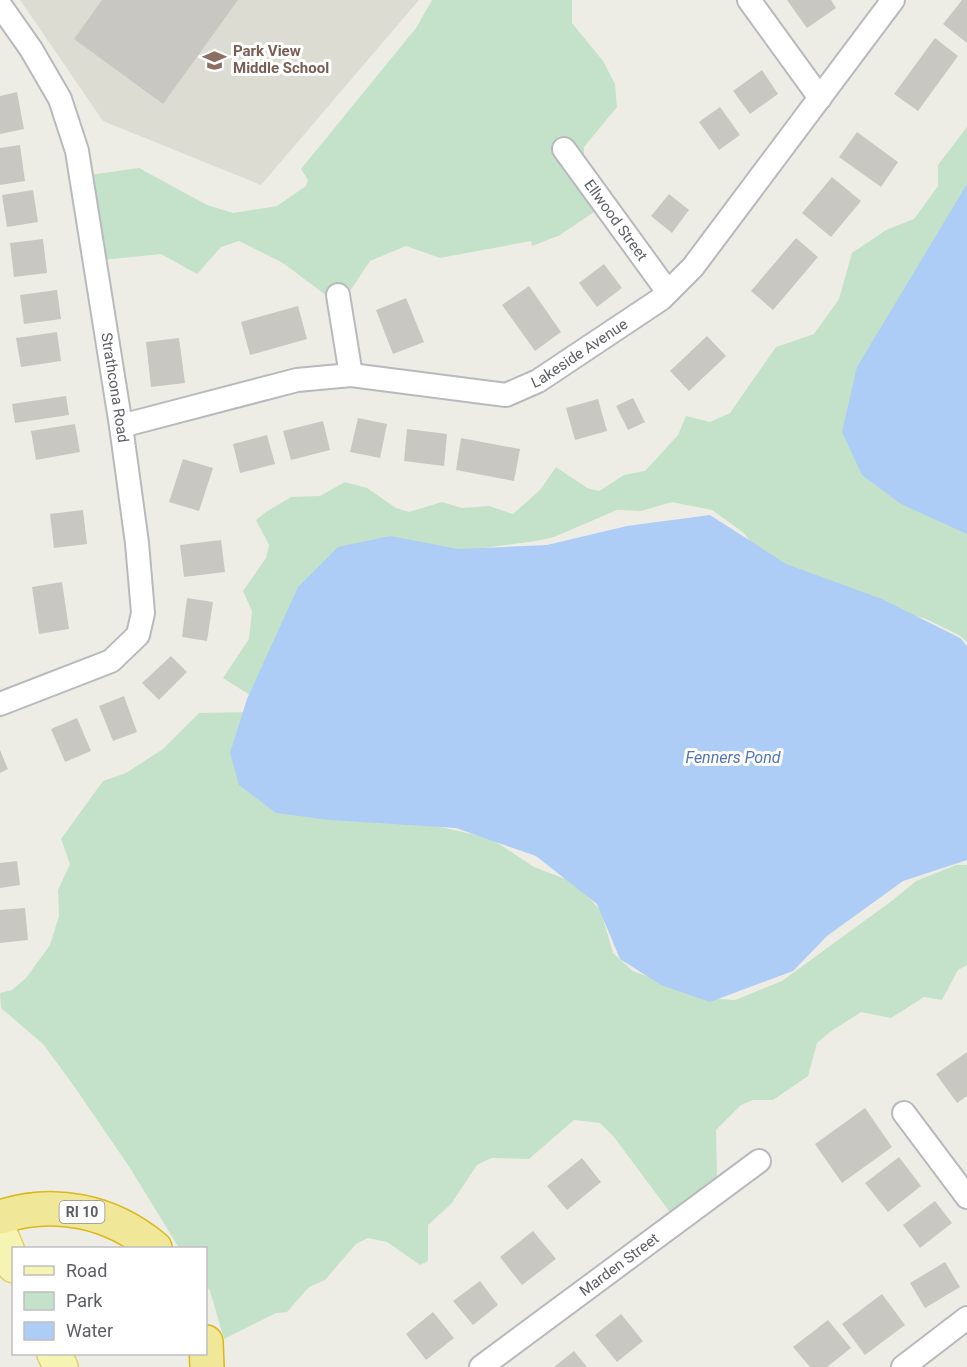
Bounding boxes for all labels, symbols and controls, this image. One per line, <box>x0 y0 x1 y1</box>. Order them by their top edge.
place label: Park View Middle School <box>233 42 329 77</box>
school or university icon: Park View Middle School <box>202 47 228 73</box>
street label: Ellwood Street <box>580 176 651 264</box>
street label: Lakeside Avenue <box>528 315 631 392</box>
street label: Strathcona Road <box>97 331 132 444</box>
water label: Fenners Pond <box>685 748 781 767</box>
road number: RI 10 <box>60 1201 104 1223</box>
street label: Marden Street <box>576 1229 663 1300</box>
legend <box>12 1247 207 1355</box>
text: Road <box>66 1260 107 1281</box>
text: Park <box>66 1290 103 1311</box>
text: Water <box>66 1320 113 1341</box>

